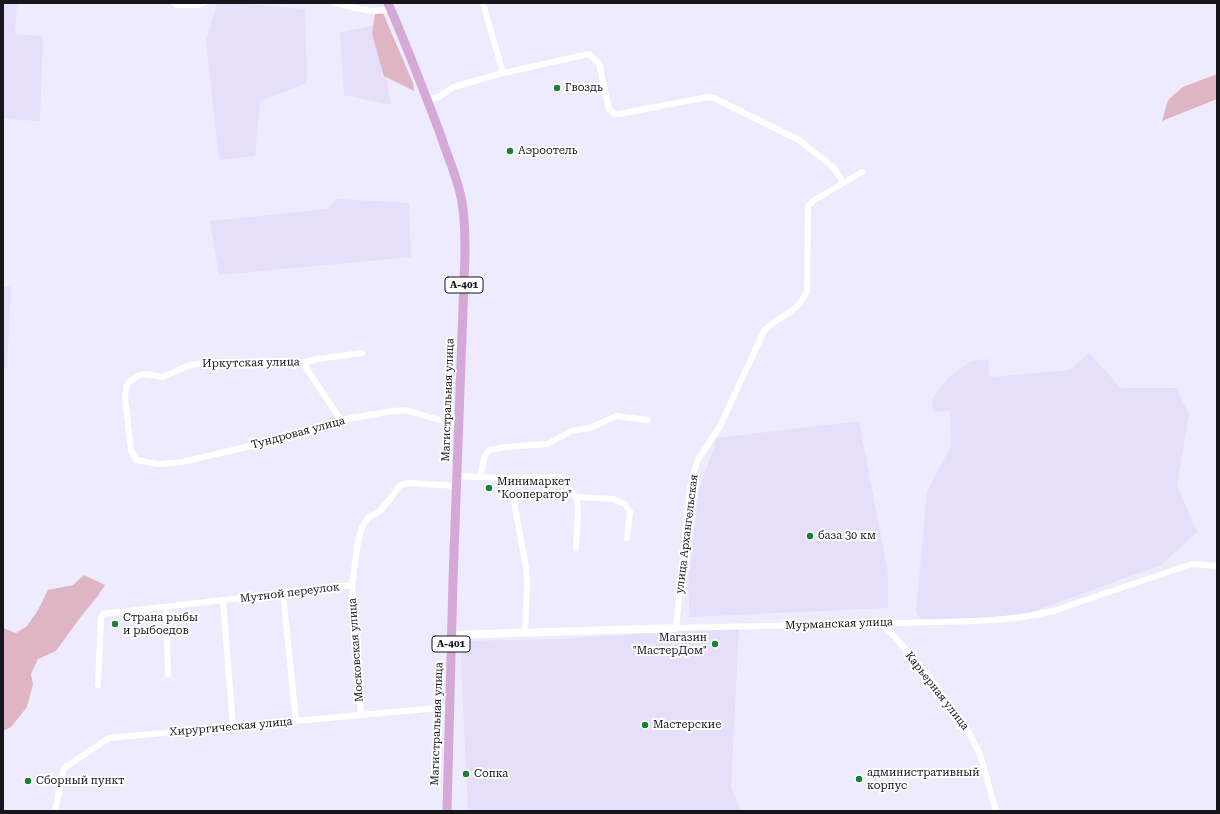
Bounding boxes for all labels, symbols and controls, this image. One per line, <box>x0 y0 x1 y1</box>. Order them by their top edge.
place label: Гвоздь <box>565 81 603 95</box>
marker: Гвоздь <box>552 83 562 93</box>
place label: Аэроотель <box>518 144 578 158</box>
marker: Аэроотель <box>505 146 515 156</box>
road number: А-401 <box>445 277 483 293</box>
street label: Магистральная улица <box>439 338 457 462</box>
street label: Иркутская улица <box>202 356 300 370</box>
street label: Тундровая улица <box>250 414 346 452</box>
street label: улица Архангельская <box>673 474 701 594</box>
place label: Минимаркет "Кооператор" <box>497 475 572 501</box>
marker: Минимаркет "Кооператор" <box>484 483 494 493</box>
place label: база 30 км <box>818 529 876 543</box>
marker: база 30 км <box>805 531 815 541</box>
street label: Мутной переулок <box>239 580 341 606</box>
street label: Московская улица <box>346 598 366 702</box>
place label: Страна рыбы и рыбоедов <box>123 611 198 637</box>
street label: Мурманская улица <box>785 616 893 632</box>
marker: Страна рыбы и рыбоедов <box>110 619 120 629</box>
place label: Магазин "МастерДом" <box>633 631 707 657</box>
road number: А-401 <box>432 636 470 652</box>
marker: Магазин "МастерДом" <box>710 639 720 649</box>
street label: Карьерная улица <box>902 649 972 733</box>
street label: Магистральная улица <box>428 662 446 786</box>
street label: Хирургическая улица <box>169 715 293 739</box>
place label: Мастерские <box>653 718 721 732</box>
marker: Мастерские <box>640 720 650 730</box>
place label: административный корпус <box>867 766 980 792</box>
place label: Сопка <box>474 767 508 781</box>
marker: Сопка <box>461 769 471 779</box>
place label: Сборный пункт <box>36 774 125 788</box>
marker: административный корпус <box>854 774 864 784</box>
marker: Сборный пункт <box>23 776 33 786</box>

